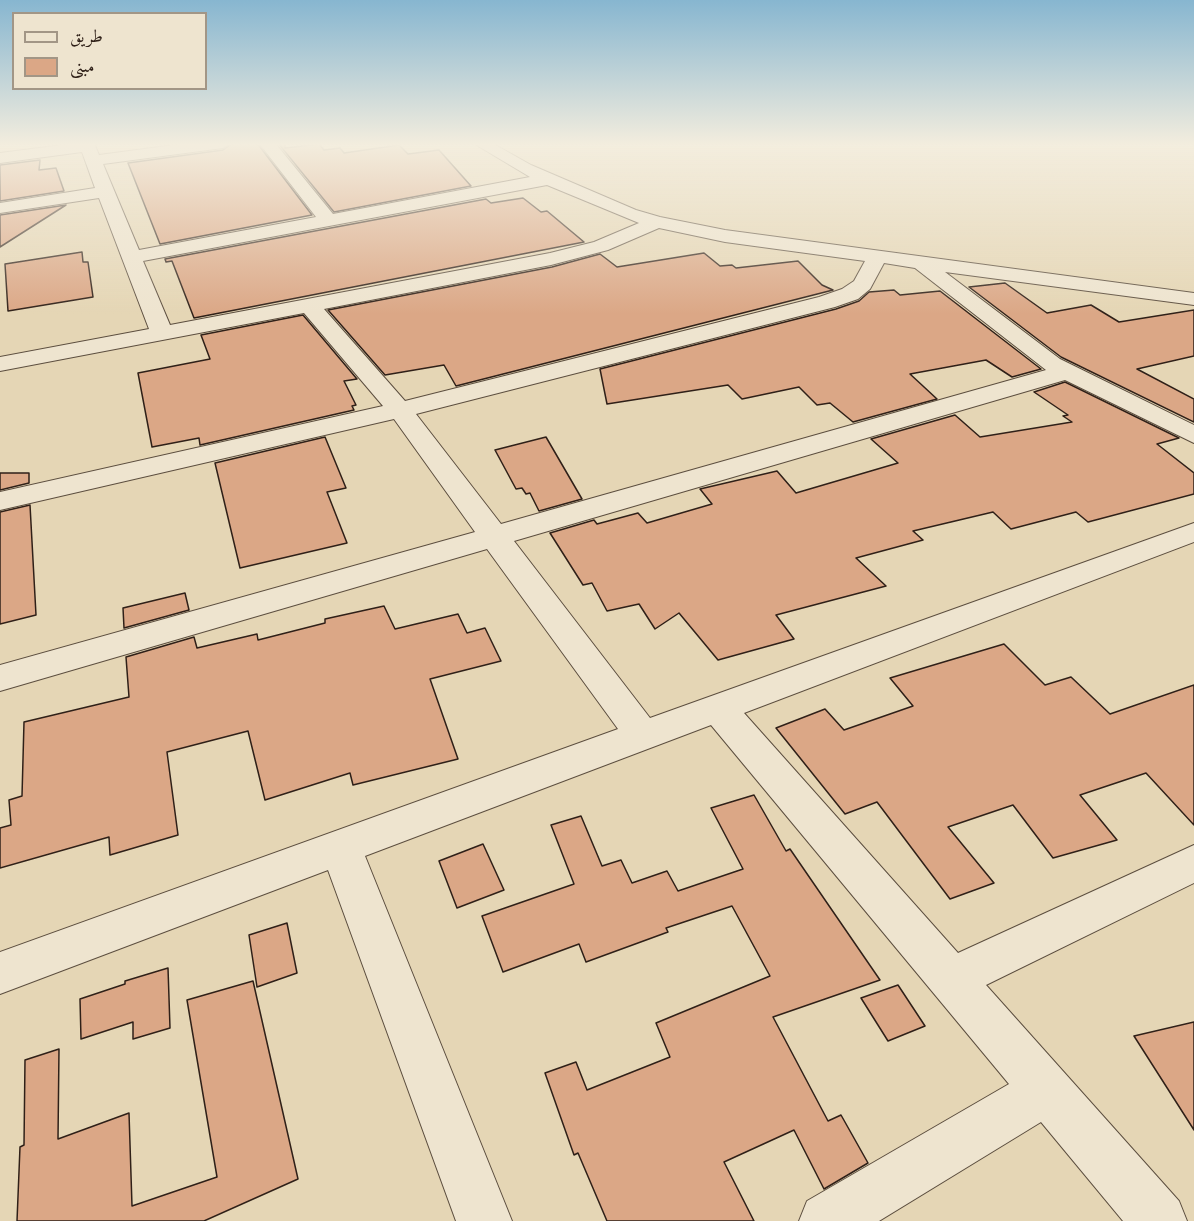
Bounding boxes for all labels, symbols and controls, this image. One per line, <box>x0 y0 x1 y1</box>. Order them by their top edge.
legend <box>12 12 207 90</box>
text: طريق <box>70 24 103 48</box>
text: مبنى <box>70 54 95 78</box>

